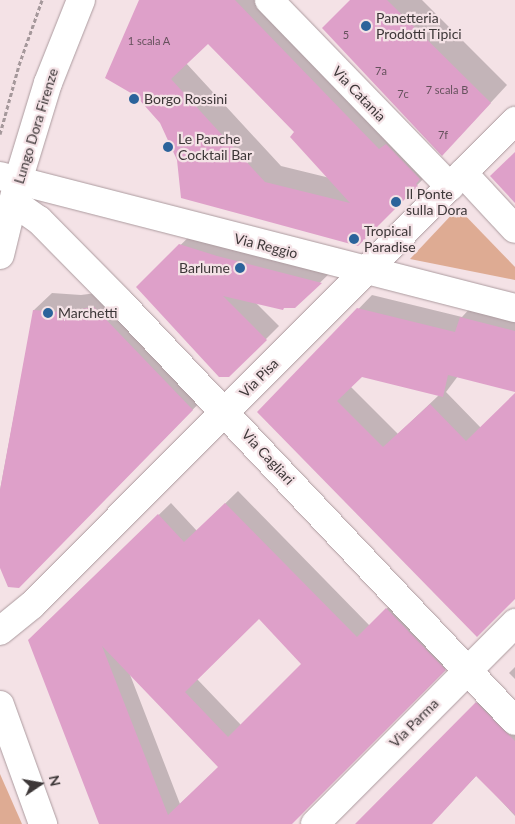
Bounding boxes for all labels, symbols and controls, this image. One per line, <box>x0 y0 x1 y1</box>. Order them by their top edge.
place label: Panetteria Prodotti Tipici <box>376 10 462 42</box>
marker: Panetteria Prodotti Tipici <box>360 20 372 32</box>
house number: 5 <box>343 28 349 42</box>
house number: 1 scala A <box>127 34 171 48</box>
street label: Via Catania <box>329 63 389 125</box>
house number: 7a <box>375 64 387 78</box>
street label: Lungo Dora Firenze <box>10 66 62 186</box>
house number: 7 scala B <box>426 83 468 97</box>
house number: 7c <box>397 87 409 101</box>
place label: Borgo Rossini <box>144 91 227 107</box>
marker: Borgo Rossini <box>128 93 140 105</box>
house number: 7f <box>438 128 448 142</box>
place label: Le Panche Cocktail Bar <box>178 131 252 164</box>
marker: Le Panche Cocktail Bar <box>162 141 174 153</box>
place label: Il Ponte sulla Dora <box>406 186 467 218</box>
marker: Il Ponte sulla Dora <box>390 196 402 208</box>
place label: Tropical Paradise <box>364 223 416 256</box>
street label: Via Reggio <box>232 230 300 262</box>
marker: Tropical Paradise <box>348 233 360 245</box>
place label: Barlume <box>179 260 230 276</box>
marker: Barlume <box>234 262 246 274</box>
place label: Marchetti <box>58 305 117 321</box>
marker: Marchetti <box>42 307 54 319</box>
street label: Via Pisa <box>236 355 282 401</box>
street label: Via Cagliari <box>238 426 298 488</box>
street label: Via Parma <box>386 695 442 751</box>
north arrow <box>15 759 65 809</box>
text: N <box>46 774 65 788</box>

